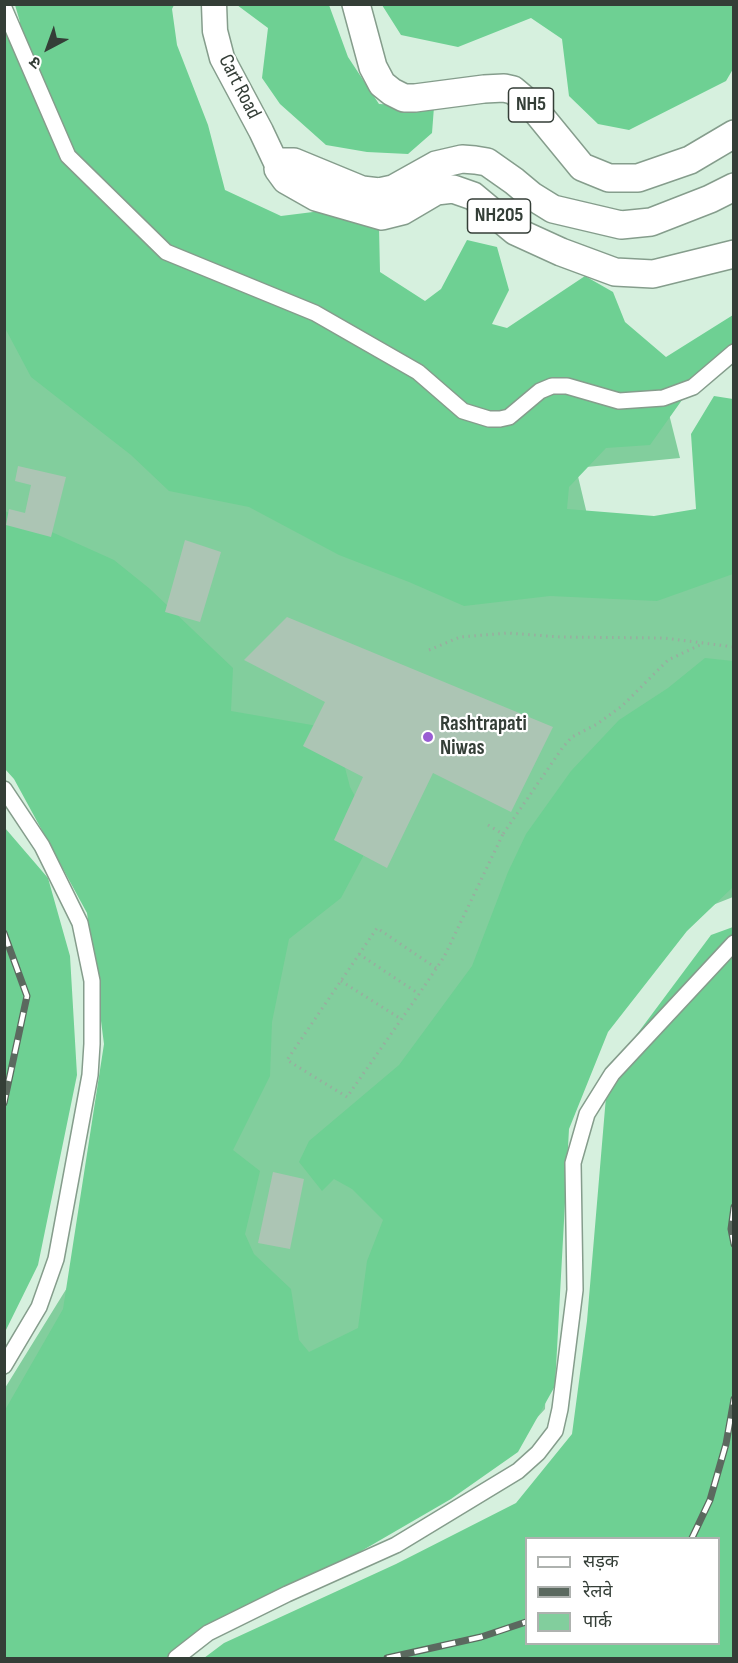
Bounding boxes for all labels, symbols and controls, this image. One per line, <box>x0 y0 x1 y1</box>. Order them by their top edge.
north arrow <box>18 18 78 78</box>
street label: Cart Road <box>212 51 266 123</box>
text: उ <box>26 52 46 72</box>
road number: NH5 <box>508 88 554 122</box>
road number: NH205 <box>468 199 530 233</box>
place label: Rashtrapati Niwas <box>440 712 527 762</box>
marker: Rashtrapati Niwas <box>421 730 435 744</box>
legend <box>525 1537 720 1645</box>
text: सड़क <box>583 1551 619 1572</box>
text: रेलवे <box>583 1581 613 1602</box>
text: पार्क <box>583 1611 612 1632</box>

